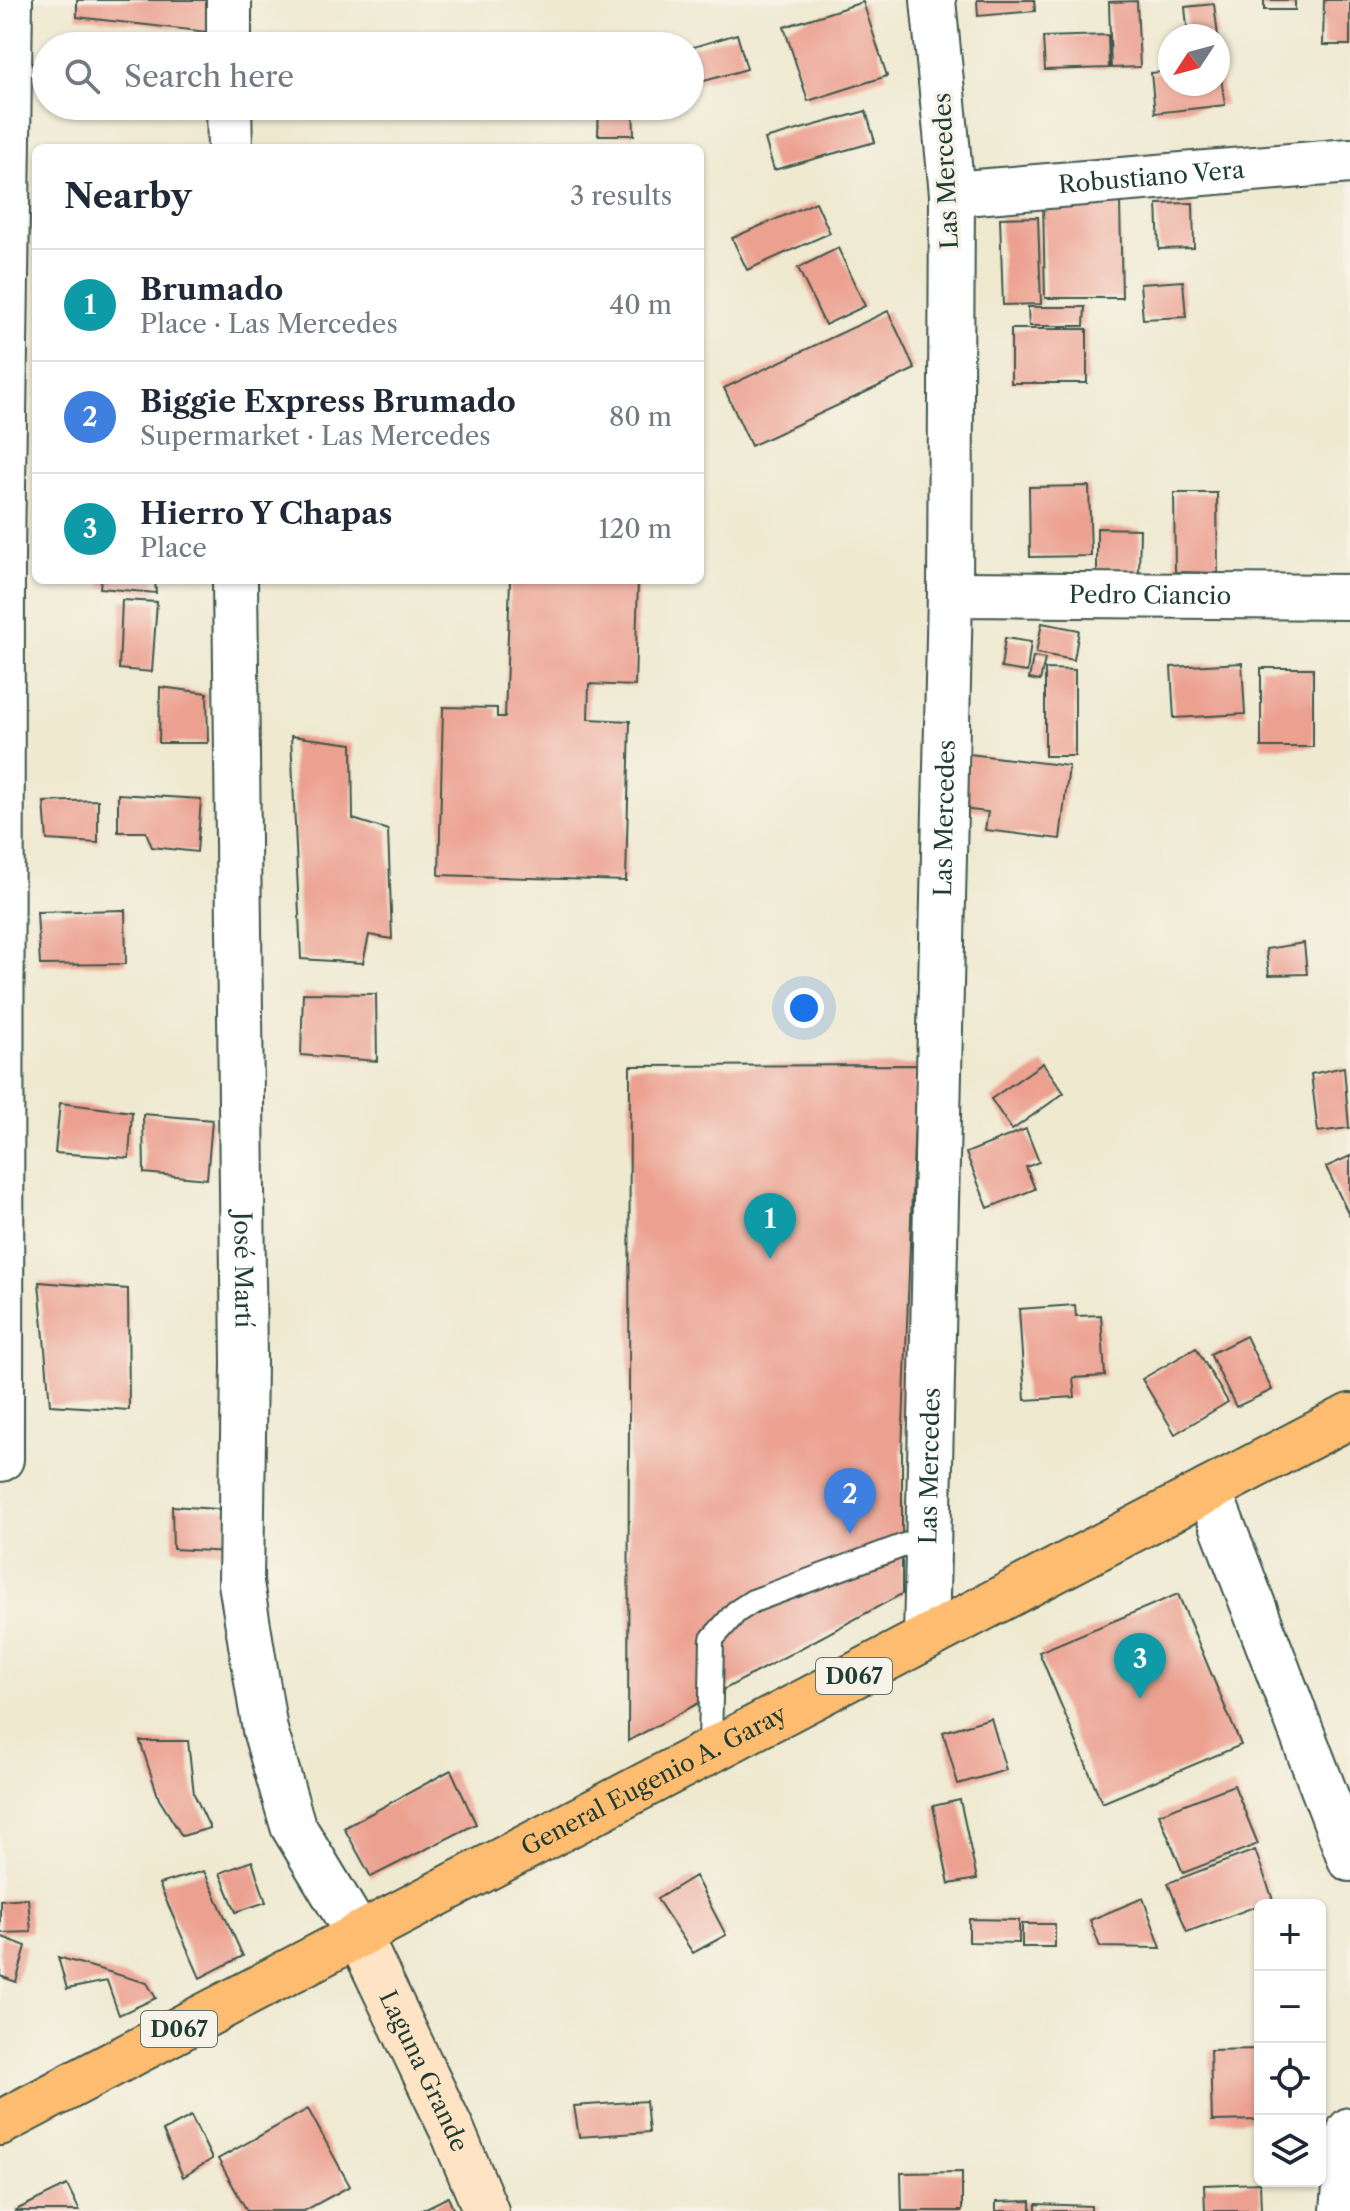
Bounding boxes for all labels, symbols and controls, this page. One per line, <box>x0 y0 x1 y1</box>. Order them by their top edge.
north arrow <box>1158 24 1230 96</box>
search box <box>32 32 704 120</box>
icon: search <box>60 54 104 98</box>
text: Search here <box>124 58 294 95</box>
street label: Las Mercedes <box>927 92 964 250</box>
street label: Robustiano Vera <box>1057 155 1246 199</box>
text: Nearby <box>64 175 192 217</box>
text: 3 results <box>570 180 672 212</box>
text: Brumado <box>140 271 283 308</box>
text: 1 <box>84 289 96 321</box>
text: 40 m <box>609 289 672 321</box>
text: Place · Las Mercedes <box>140 308 398 340</box>
text: Biggie Express Brumado <box>140 383 516 420</box>
text: 2 <box>82 401 98 433</box>
text: 80 m <box>609 401 672 433</box>
text: Supermarket · Las Mercedes <box>140 420 491 452</box>
text: Hierro Y Chapas <box>140 495 392 532</box>
text: 3 <box>83 513 97 545</box>
text: 120 m <box>598 513 672 545</box>
text: Place <box>140 532 207 564</box>
street label: Pedro Ciancio <box>1069 580 1231 610</box>
street label: Las Mercedes <box>928 739 961 897</box>
your location <box>784 988 824 1028</box>
pin: 1 <box>744 1193 796 1259</box>
street label: José Martí <box>228 1208 259 1328</box>
street label: Las Mercedes <box>913 1387 946 1545</box>
pin: 2 <box>824 1468 876 1534</box>
pin: 3 <box>1114 1633 1166 1699</box>
road number: D067 <box>816 1658 892 1694</box>
street label: General Eugenio A. Garay <box>516 1699 792 1862</box>
map controls <box>1254 1899 1326 2187</box>
button: + <box>1254 1899 1326 1971</box>
button: − <box>1254 1971 1326 2043</box>
street label: Laguna Grande <box>373 1986 474 2156</box>
road number: D067 <box>141 2011 217 2047</box>
button: locate <box>1254 2043 1326 2115</box>
button: layers <box>1254 2115 1326 2187</box>

